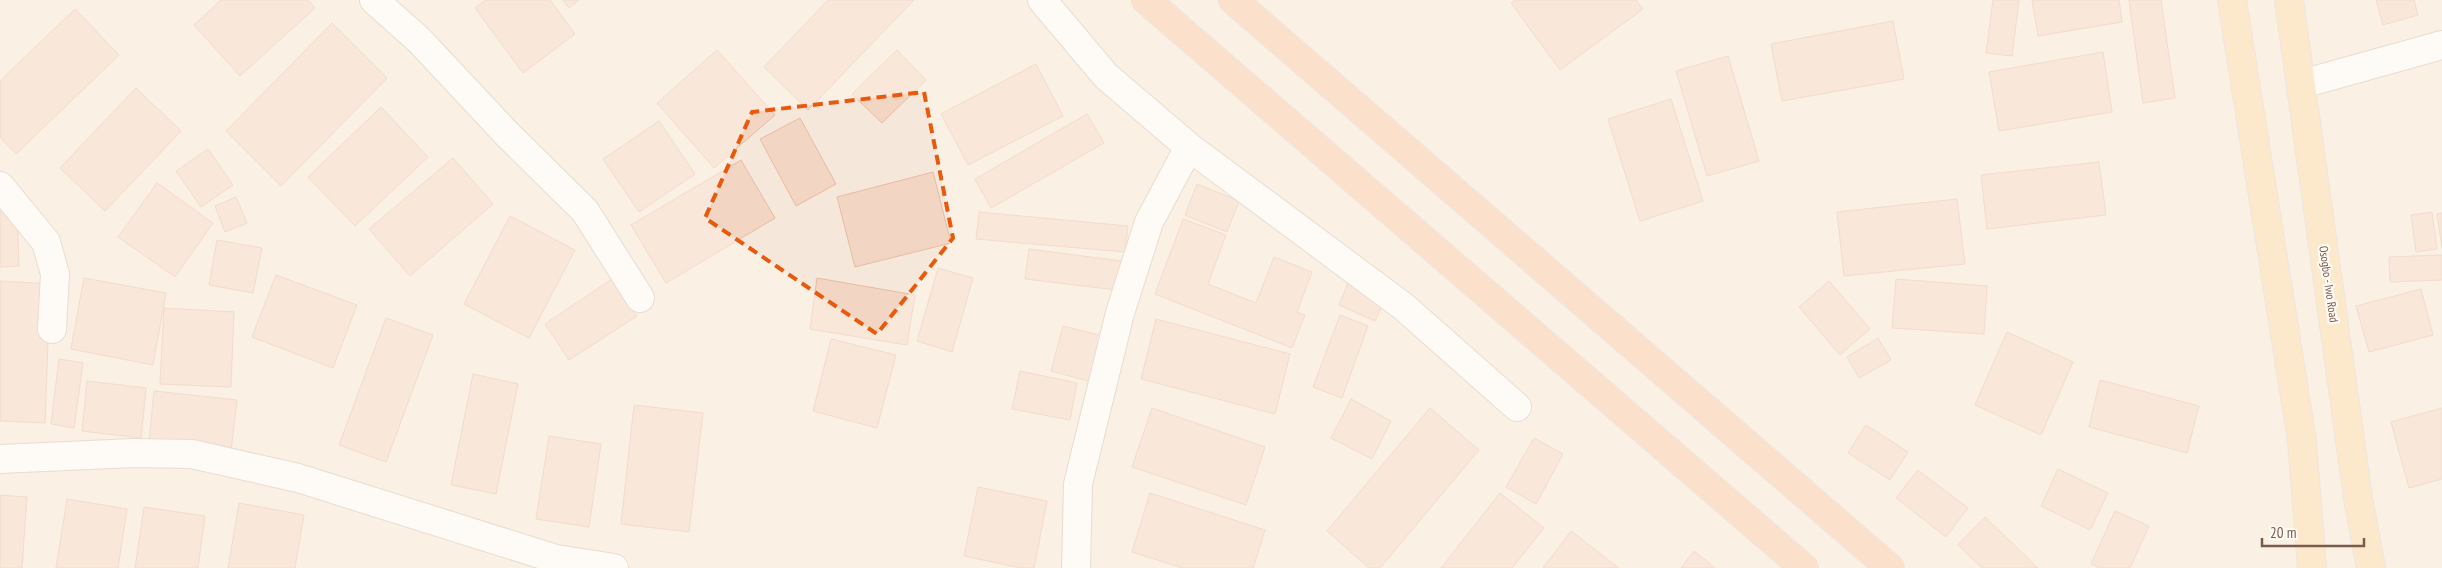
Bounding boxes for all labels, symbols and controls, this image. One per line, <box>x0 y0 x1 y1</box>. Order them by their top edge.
street label: Osogbo - Iwo Road <box>2316 245 2342 323</box>
scale bar <box>2262 516 2364 548</box>
text: 20 m <box>2270 523 2296 542</box>

